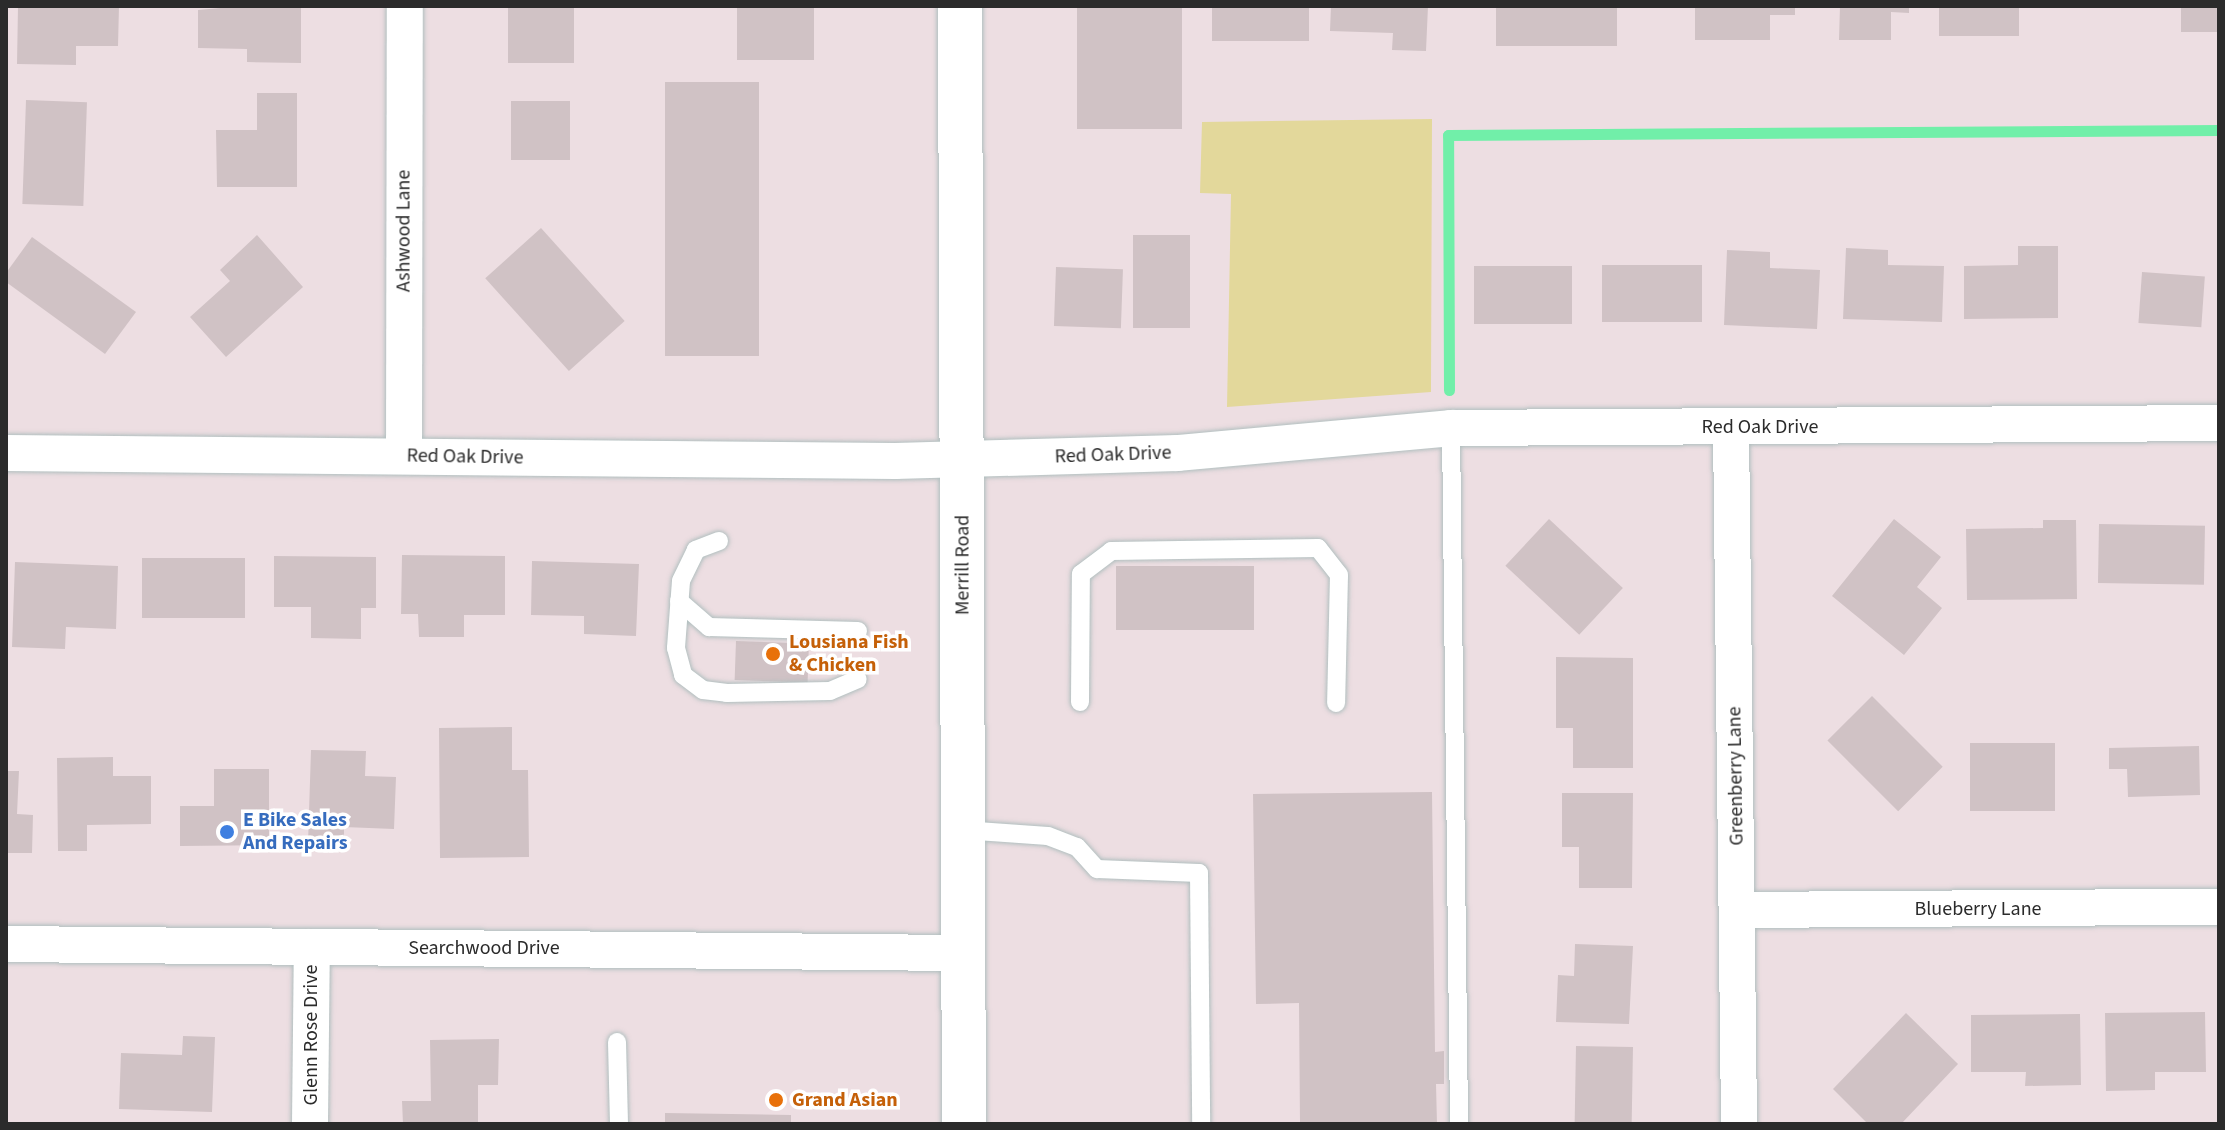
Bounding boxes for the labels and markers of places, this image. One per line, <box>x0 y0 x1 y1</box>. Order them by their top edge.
place label: Lousiana Fish & Chicken <box>789 630 909 677</box>
marker: Lousiana Fish & Chicken <box>764 645 782 663</box>
place label: E Bike Sales And Repairs <box>243 808 348 855</box>
marker: E Bike Sales And Repairs <box>218 823 236 841</box>
place label: Grand Asian <box>792 1088 898 1112</box>
marker: Grand Asian <box>767 1091 785 1109</box>

